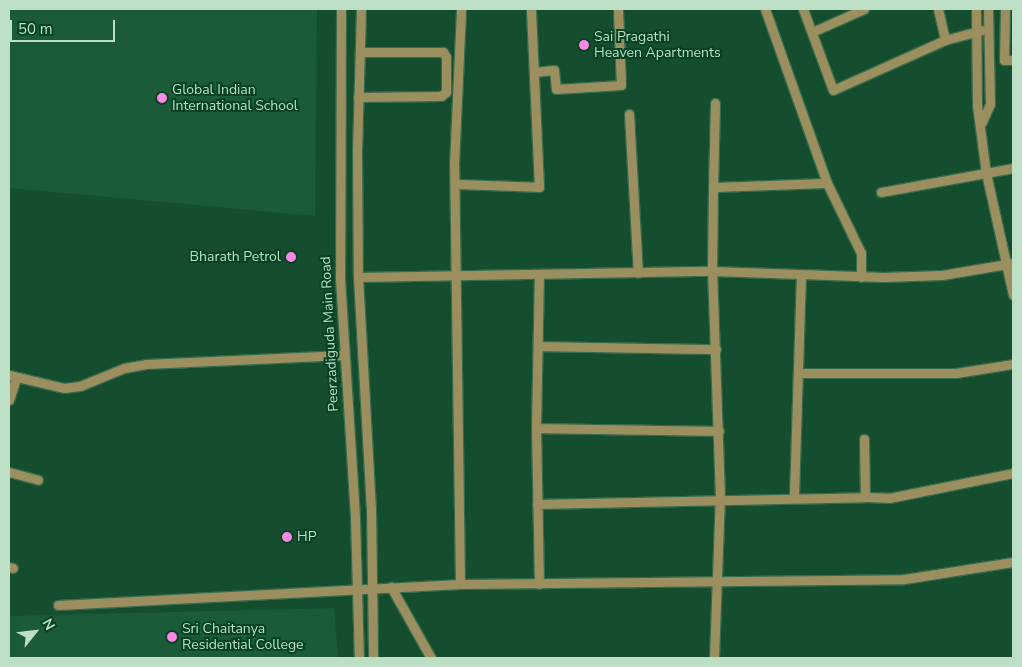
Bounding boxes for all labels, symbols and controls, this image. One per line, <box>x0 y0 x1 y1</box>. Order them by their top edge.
scale bar <box>12 10 118 42</box>
text: 50 m <box>18 19 53 39</box>
place label: Sai Pragathi Heaven Apartments <box>594 29 721 62</box>
marker: Sai Pragathi Heaven Apartments <box>578 39 590 51</box>
place label: Global Indian International School <box>172 82 298 114</box>
marker: Global Indian International School <box>156 92 168 104</box>
place label: Bharath Petrol <box>190 249 281 265</box>
marker: Bharath Petrol <box>285 251 297 263</box>
street label: Peerzadiguda Main Road <box>318 256 342 412</box>
place label: HP <box>297 529 317 545</box>
marker: HP <box>281 531 293 543</box>
north arrow <box>10 607 60 657</box>
text: N <box>38 615 59 634</box>
place label: Sri Chaitanya Residential College <box>182 621 304 654</box>
marker: Sri Chaitanya Residential College <box>166 631 178 643</box>

